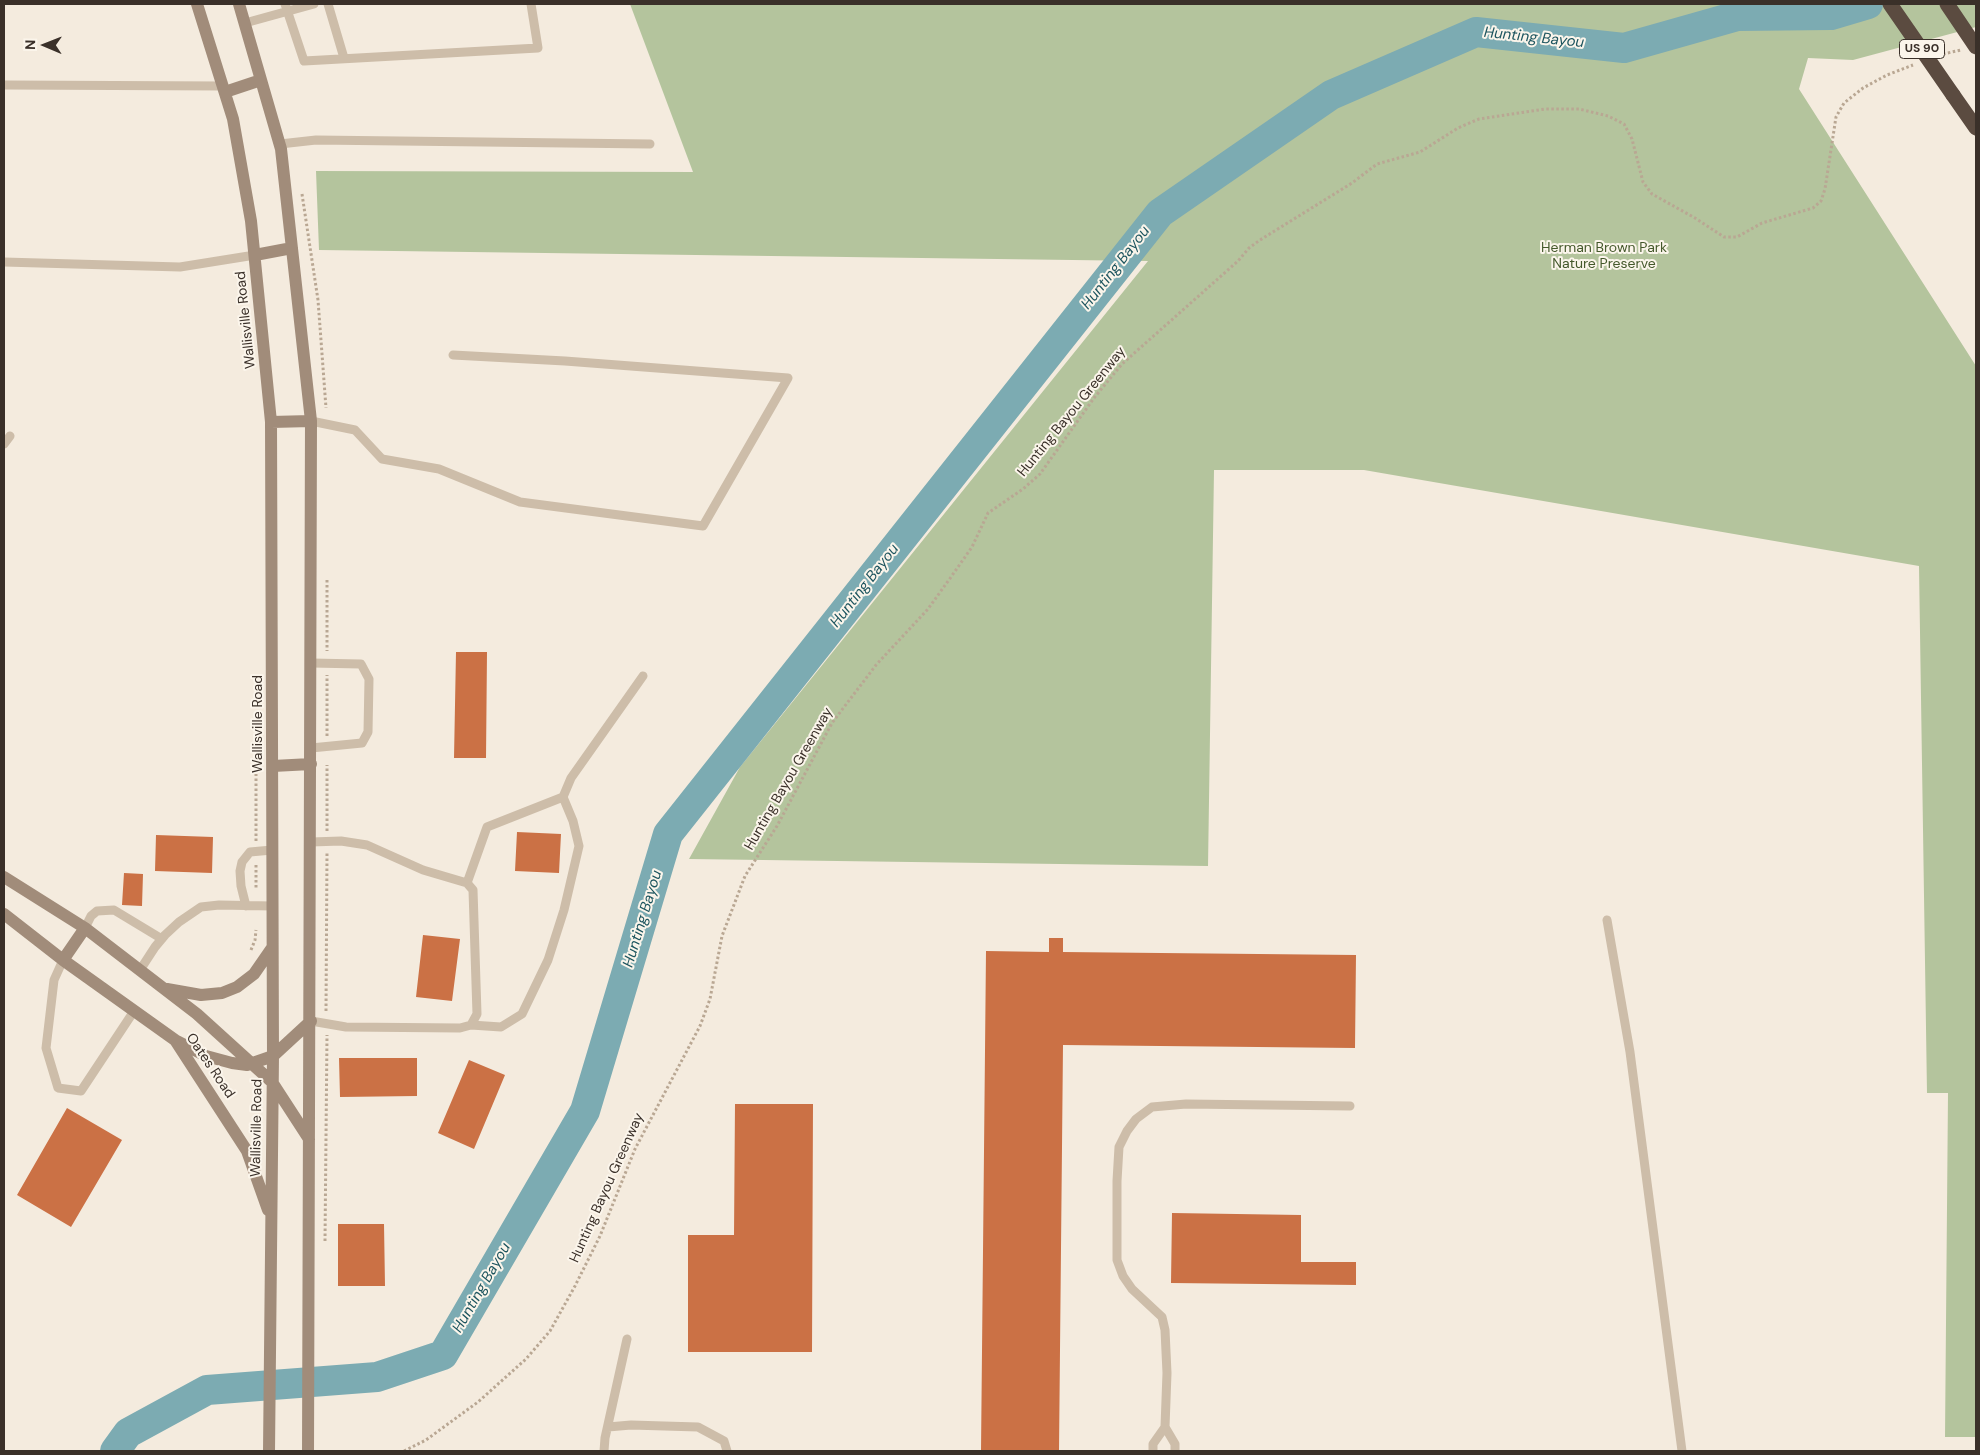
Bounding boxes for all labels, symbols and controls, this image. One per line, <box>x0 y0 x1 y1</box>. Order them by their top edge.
north arrow <box>20 20 70 70</box>
water label: Hunting Bayou <box>1483 24 1585 52</box>
text: N <box>21 39 39 50</box>
road number: US 90 <box>1900 40 1944 59</box>
water label: Hunting Bayou <box>1078 223 1154 313</box>
park label: Herman Brown Park Nature Preserve <box>1541 240 1667 272</box>
street label: Wallisville Road <box>233 270 259 370</box>
street label: Hunting Bayou Greenway <box>1014 344 1130 480</box>
water label: Hunting Bayou <box>827 541 903 631</box>
street label: Wallisville Road <box>250 675 266 773</box>
street label: Hunting Bayou Greenway <box>741 705 837 853</box>
water label: Hunting Bayou <box>620 868 666 970</box>
street label: Oates Road <box>182 1030 238 1102</box>
street label: Wallisville Road <box>248 1079 266 1177</box>
street label: Hunting Bayou Greenway <box>566 1111 648 1265</box>
water label: Hunting Bayou <box>449 1240 515 1336</box>

